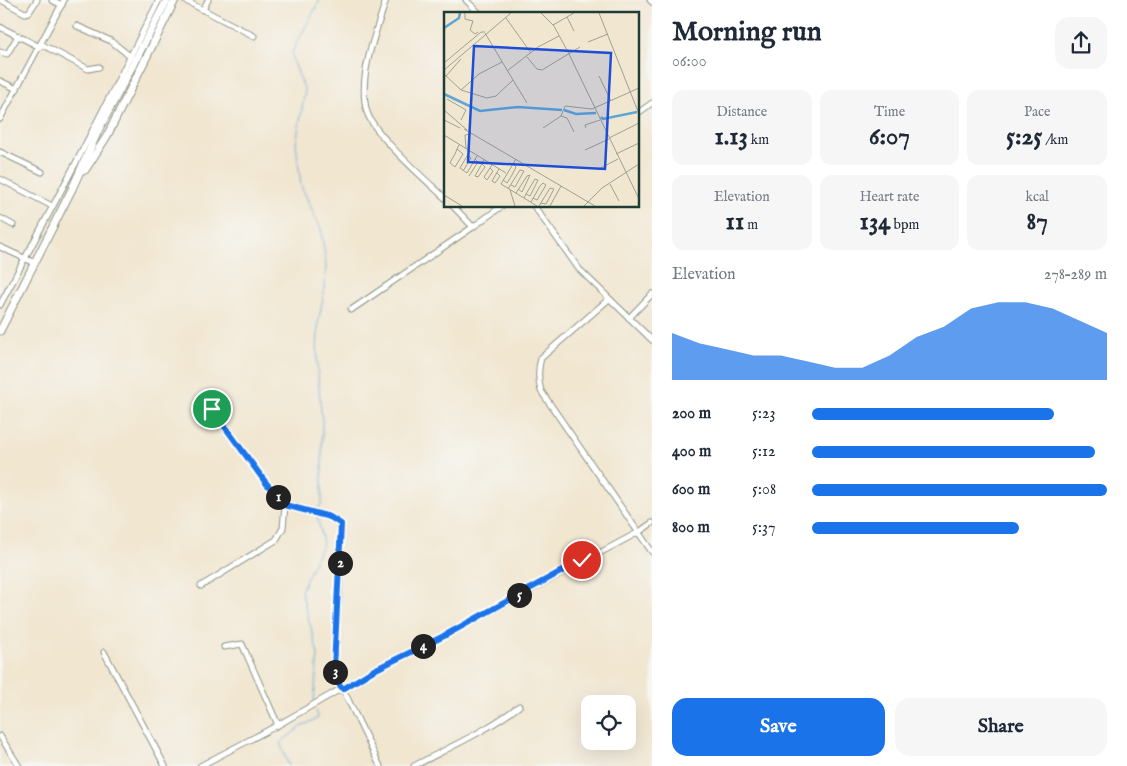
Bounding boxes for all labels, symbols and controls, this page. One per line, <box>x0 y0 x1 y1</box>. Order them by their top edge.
inset map <box>444 12 640 208</box>
text: Morning run <box>672 15 822 50</box>
button: share <box>1055 17 1107 69</box>
text: 06:00 <box>672 52 707 72</box>
text: Distance <box>717 103 767 121</box>
text: Time <box>874 103 905 121</box>
text: Pace <box>1024 103 1050 121</box>
text: 1.13 <box>714 121 748 153</box>
text: 6:07 <box>869 121 910 153</box>
text: 5:25 <box>1006 121 1042 153</box>
text: km <box>748 131 769 149</box>
text: /km <box>1042 131 1068 149</box>
text: Elevation <box>714 188 770 206</box>
text: Heart rate <box>860 188 919 206</box>
text: kcal <box>1025 188 1049 206</box>
text: 11 <box>726 206 744 238</box>
text: 134 <box>860 206 891 238</box>
text: 87 <box>1026 206 1048 238</box>
text: m <box>744 216 758 234</box>
text: bpm <box>891 216 919 234</box>
text: Elevation <box>672 265 735 285</box>
text: 278–289 m <box>1044 265 1107 285</box>
pin <box>191 388 233 430</box>
icon: arrive <box>198 395 226 423</box>
text: 200 m <box>672 404 711 424</box>
text: 5:23 <box>752 404 776 424</box>
text: 400 m <box>672 442 711 462</box>
text: 5:12 <box>752 442 775 462</box>
text: 600 m <box>672 480 710 500</box>
text: 5:08 <box>752 480 776 500</box>
pin: 1 <box>266 484 290 510</box>
text: 1 <box>276 488 281 506</box>
text: 800 m <box>672 518 710 538</box>
text: 5:37 <box>752 518 775 538</box>
pin <box>561 539 603 581</box>
icon: check <box>568 546 596 574</box>
pin: 2 <box>328 550 352 576</box>
text: 2 <box>337 554 344 572</box>
pin: 5 <box>506 582 532 608</box>
text: 5 <box>517 586 522 604</box>
pin: 4 <box>410 634 436 658</box>
text: 4 <box>420 637 427 655</box>
pin: 3 <box>322 660 348 684</box>
text: 3 <box>333 663 338 681</box>
map controls <box>581 695 636 750</box>
button: locate <box>581 695 636 750</box>
button: Save <box>672 698 885 756</box>
button: Share <box>895 698 1107 756</box>

